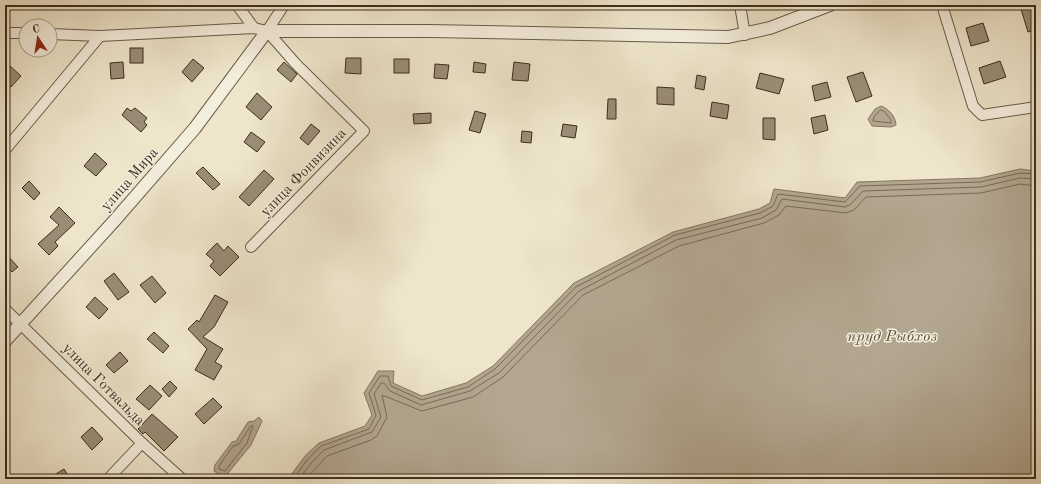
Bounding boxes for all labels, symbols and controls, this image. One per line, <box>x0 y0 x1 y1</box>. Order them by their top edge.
north arrow <box>18 18 58 58</box>
text: С <box>32 24 41 36</box>
street label: улица Фонвизина <box>258 126 350 220</box>
street label: улица Мира <box>99 145 162 214</box>
water label: пруд Рыбхоз <box>847 329 937 345</box>
street label: улица Готвальда <box>59 341 147 430</box>

